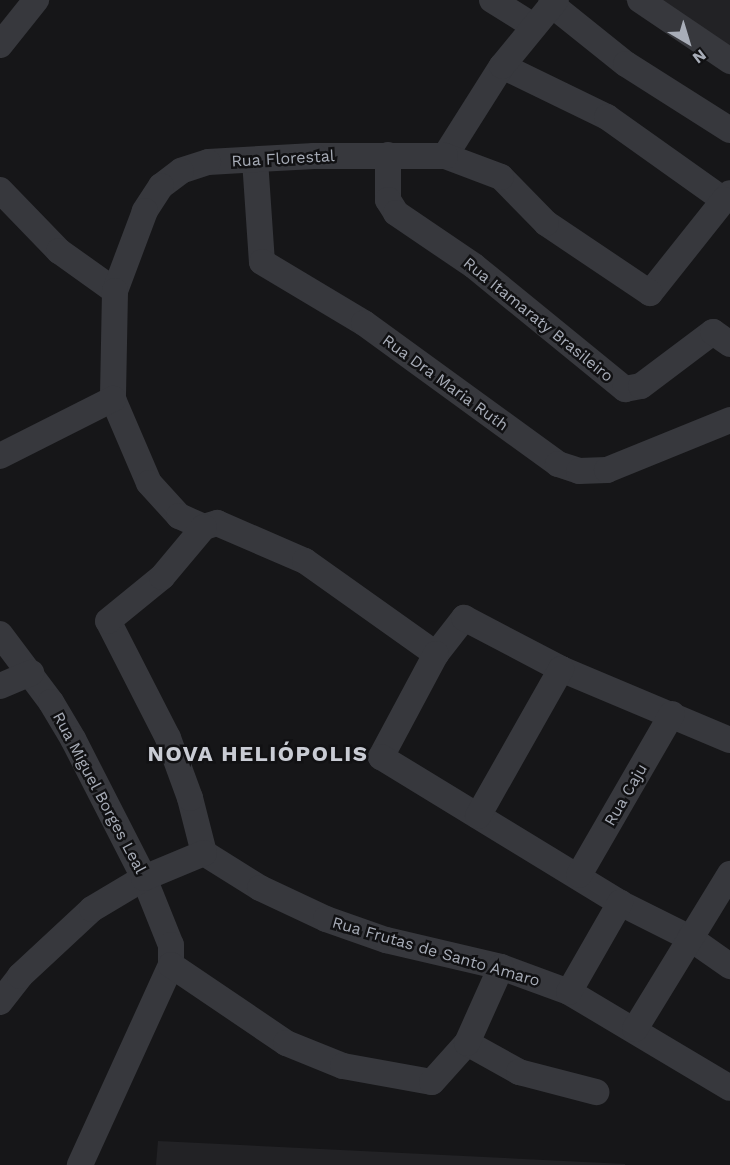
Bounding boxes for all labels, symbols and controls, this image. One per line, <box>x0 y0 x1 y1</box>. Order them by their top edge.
north arrow <box>658 12 718 72</box>
text: N <box>689 45 710 68</box>
street label: Rua Florestal <box>231 147 335 171</box>
street label: Rua Itamaraty Brasileiro <box>459 253 617 387</box>
street label: Rua Dra Maria Ruth <box>378 331 512 435</box>
street label: Rua Miguel Borges Leal <box>48 709 150 877</box>
district label: NOVA HELIÓPOLIS <box>147 741 369 767</box>
street label: Rua Caju <box>600 760 652 830</box>
street label: Rua Frutas de Santo Amaro <box>329 913 543 991</box>

